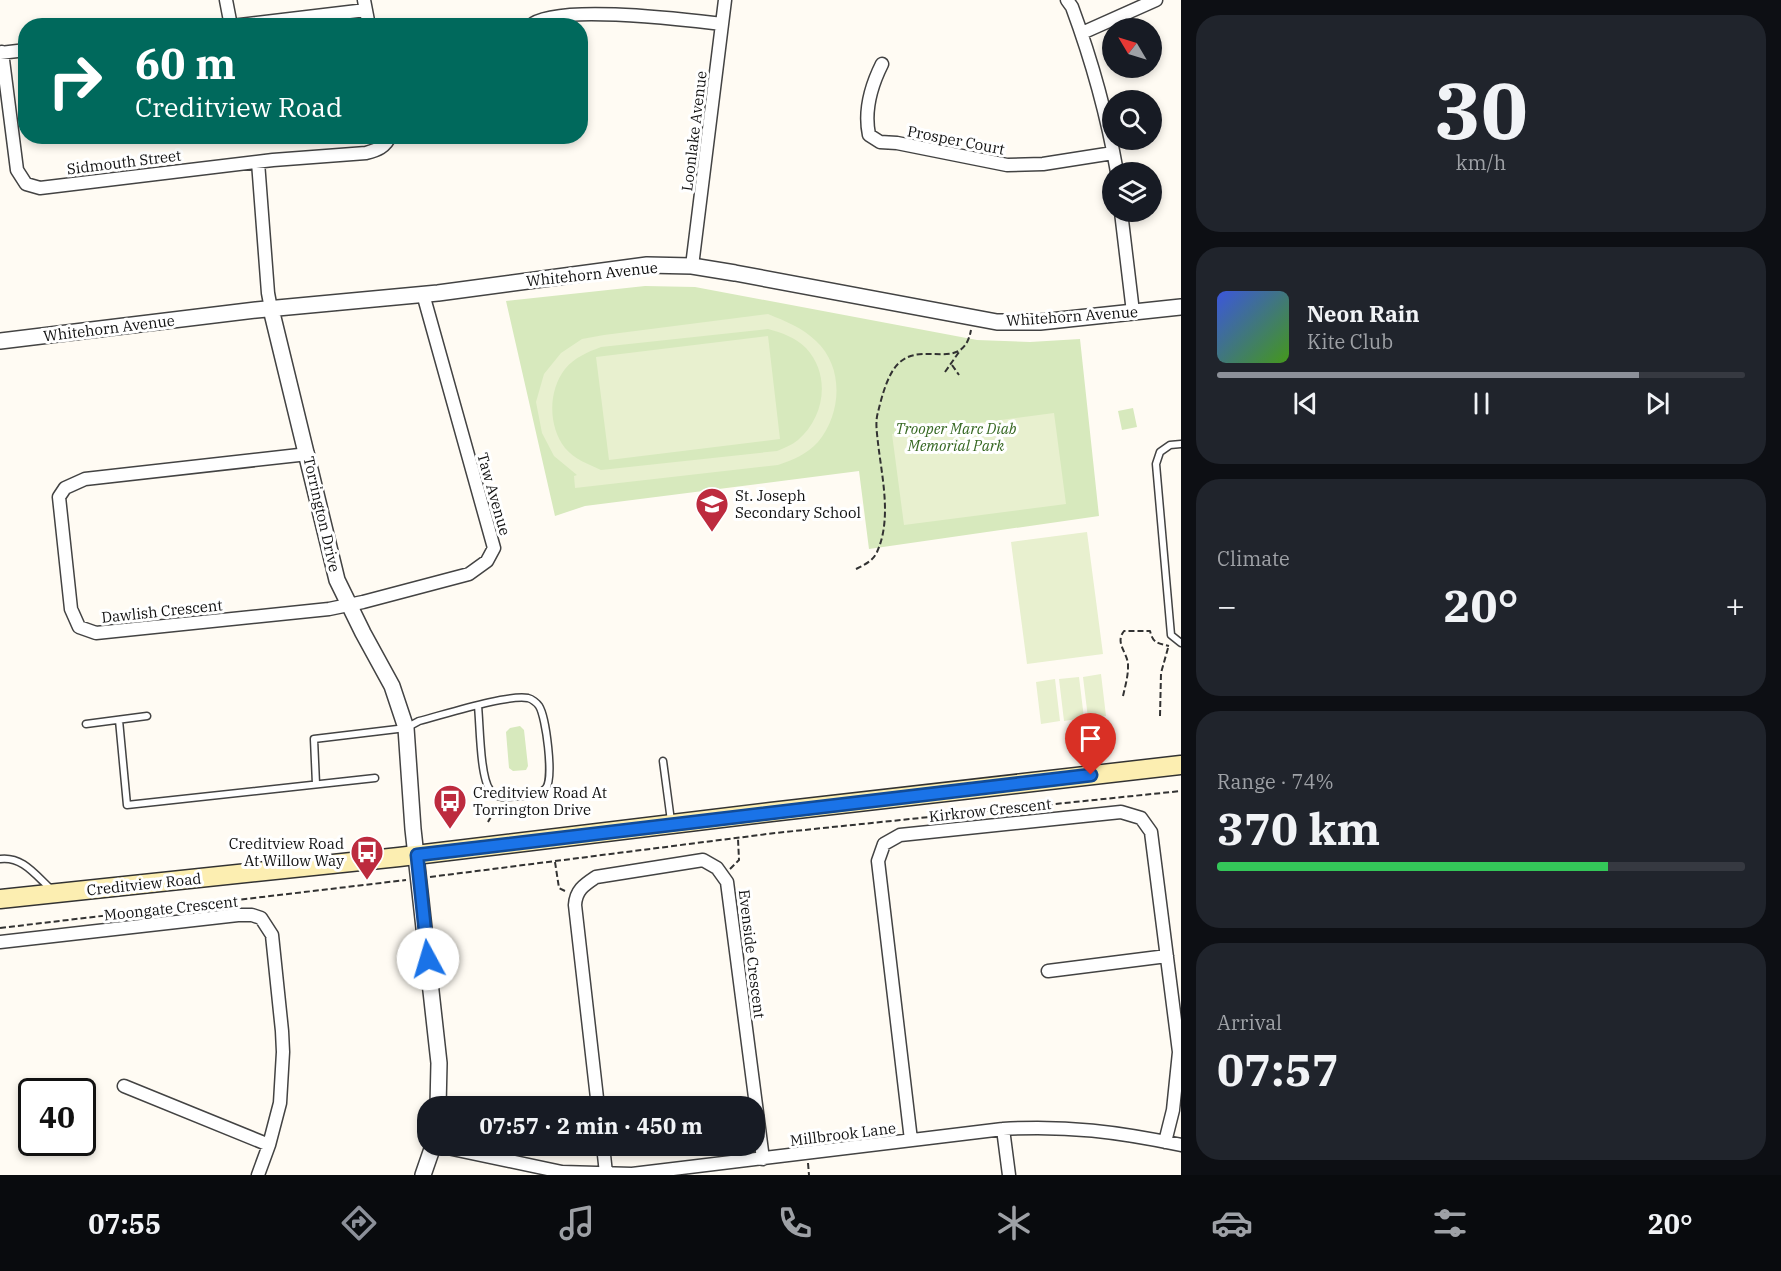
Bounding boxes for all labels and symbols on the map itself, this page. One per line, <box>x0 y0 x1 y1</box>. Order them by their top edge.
north arrow <box>1102 18 1162 78</box>
street label: Loonlake Avenue <box>677 70 711 192</box>
street label: Prosper Court <box>906 121 1006 159</box>
street label: Sidmouth Street <box>66 146 182 178</box>
street label: Whitehorn Avenue <box>525 258 659 290</box>
street label: Whitehorn Avenue <box>1005 302 1139 330</box>
street label: Whitehorn Avenue <box>42 311 176 345</box>
park label: Trooper Marc Diab Memorial Park <box>895 419 1017 455</box>
street label: Taw Avenue <box>473 450 515 538</box>
street label: Torrington Drive <box>299 454 345 574</box>
school or university icon: St. Joseph Secondary School <box>694 486 730 533</box>
place label: St. Joseph Secondary School <box>735 486 861 522</box>
street label: Dawlish Crescent <box>100 595 224 627</box>
pin <box>1065 713 1116 775</box>
bus stop icon: Creditview Road At Torrington Drive <box>432 783 468 830</box>
place label: Creditview Road At Torrington Drive <box>473 783 607 819</box>
street label: Kirkrow Crescent <box>928 794 1052 826</box>
place label: Creditview Road At Willow Way <box>229 834 344 870</box>
bus stop icon: Creditview Road At Willow Way <box>349 834 385 881</box>
street label: Creditview Road <box>86 869 202 899</box>
street label: Evenside Crescent <box>735 888 769 1020</box>
street label: Moongate Crescent <box>103 892 239 924</box>
position arrow <box>396 927 460 991</box>
speed limit sign: 40 <box>18 1078 96 1156</box>
street label: Millbrook Lane <box>789 1118 897 1150</box>

